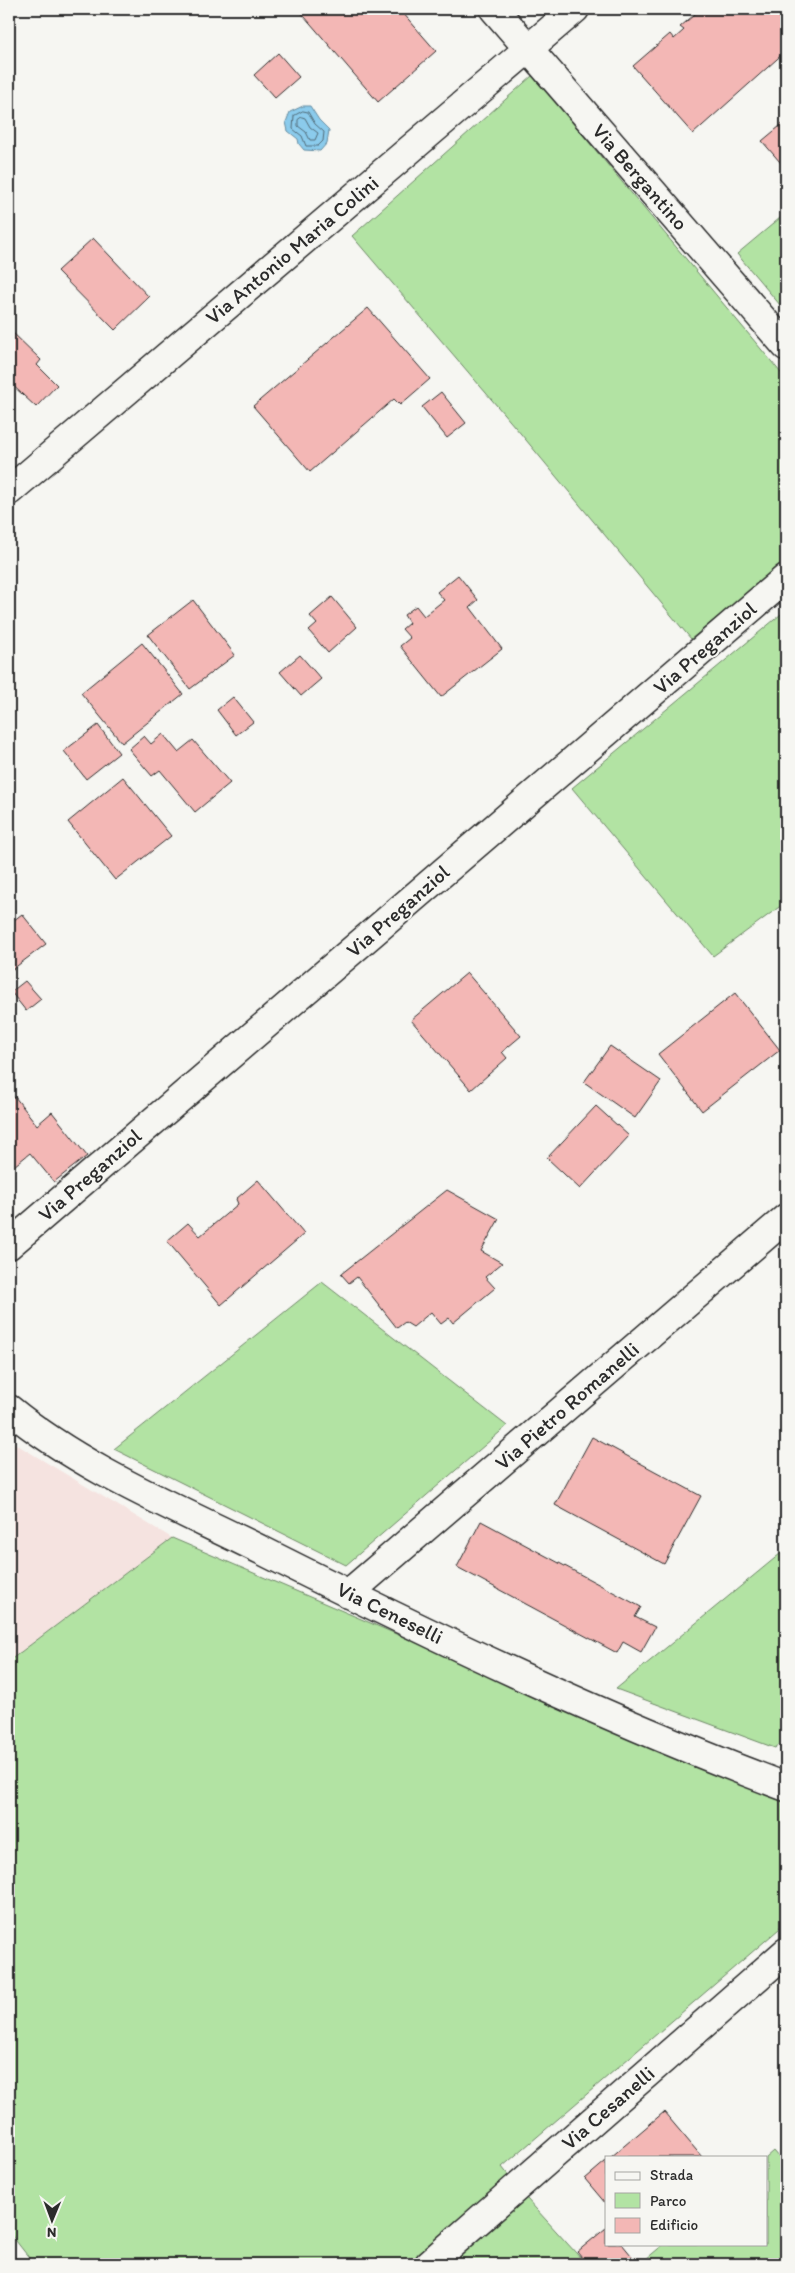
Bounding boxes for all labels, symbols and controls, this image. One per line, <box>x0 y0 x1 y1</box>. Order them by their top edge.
street label: Via Bergantino <box>587 118 694 235</box>
street label: Via Antonio Maria Colini <box>200 170 383 329</box>
street label: Via Preganziol <box>648 596 761 699</box>
street label: Via Preganziol <box>341 859 454 962</box>
street label: Via Preganziol <box>33 1123 146 1226</box>
street label: Via Pietro Romanelli <box>490 1336 644 1475</box>
street label: Via Ceneselli <box>333 1576 447 1649</box>
street label: Via Cesanelli <box>556 2060 659 2155</box>
legend <box>605 2156 768 2246</box>
text: Strada <box>650 2166 694 2184</box>
text: Parco <box>650 2192 686 2210</box>
north arrow <box>28 2196 78 2246</box>
text: Edificio <box>650 2216 698 2234</box>
text: N <box>47 2224 57 2241</box>

